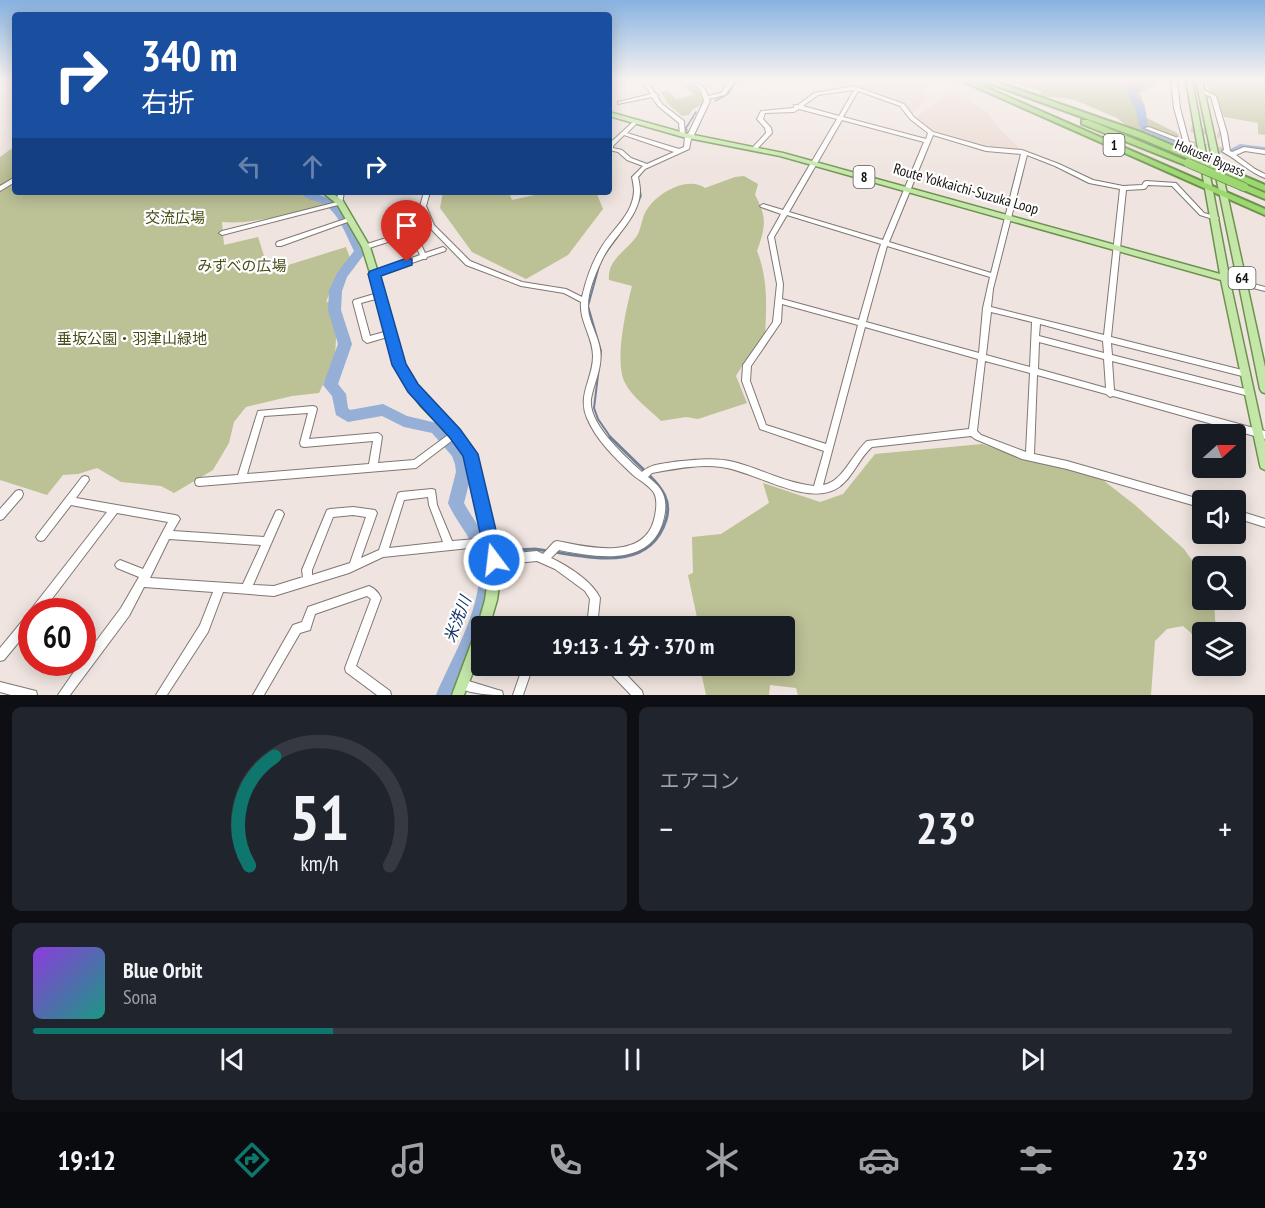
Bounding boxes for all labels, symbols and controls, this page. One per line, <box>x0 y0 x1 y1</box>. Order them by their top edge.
text: 340 m <box>141 28 238 83</box>
icon: right <box>42 36 120 114</box>
text: 右折 <box>141 85 195 119</box>
road number: 1 <box>1104 134 1124 156</box>
street label: Hokusei Bypass <box>1172 135 1248 181</box>
icon: left <box>233 150 266 183</box>
icon: ahead <box>296 150 329 183</box>
icon: right <box>359 150 392 183</box>
street label: Route Yokkaichi-Suzuka Loop <box>891 159 1041 218</box>
road number: 8 <box>854 166 874 188</box>
pin <box>381 200 432 262</box>
park label: 交流広場 <box>145 208 205 227</box>
icon: arrive <box>390 209 423 242</box>
park label: みずべの広場 <box>197 256 287 275</box>
road number: 64 <box>1228 267 1256 289</box>
park label: 垂坂公園・羽津山緑地 <box>57 329 207 348</box>
north arrow <box>1192 424 1246 478</box>
map controls <box>1192 424 1246 676</box>
button: sound <box>1192 490 1246 544</box>
position arrow <box>462 528 526 592</box>
button: search <box>1192 556 1246 610</box>
water label: 米洗川 <box>439 591 476 645</box>
speed limit sign: 60 <box>18 598 96 676</box>
button: layers <box>1192 622 1246 676</box>
text: 19:13 · 1 分 · 370 m <box>552 632 714 660</box>
text: エアコン <box>660 768 740 794</box>
text: 51 <box>289 776 349 857</box>
text: 23° <box>916 798 975 856</box>
text: − <box>660 807 673 850</box>
text: + <box>1218 807 1232 850</box>
text: km/h <box>300 849 338 877</box>
text: Blue Orbit <box>123 956 202 984</box>
text: Sona <box>123 984 157 1010</box>
icon: previous <box>216 1043 249 1076</box>
icon: pause <box>616 1043 649 1076</box>
icon: next <box>1016 1043 1049 1076</box>
icon: directions <box>231 1139 273 1181</box>
icon: music <box>388 1139 430 1181</box>
icon: phone <box>544 1139 586 1181</box>
icon: climate <box>701 1139 743 1181</box>
icon: car <box>858 1139 900 1181</box>
icon: filters <box>1015 1139 1057 1181</box>
text: 19:12 <box>57 1143 116 1177</box>
text: 23° <box>1172 1143 1207 1177</box>

